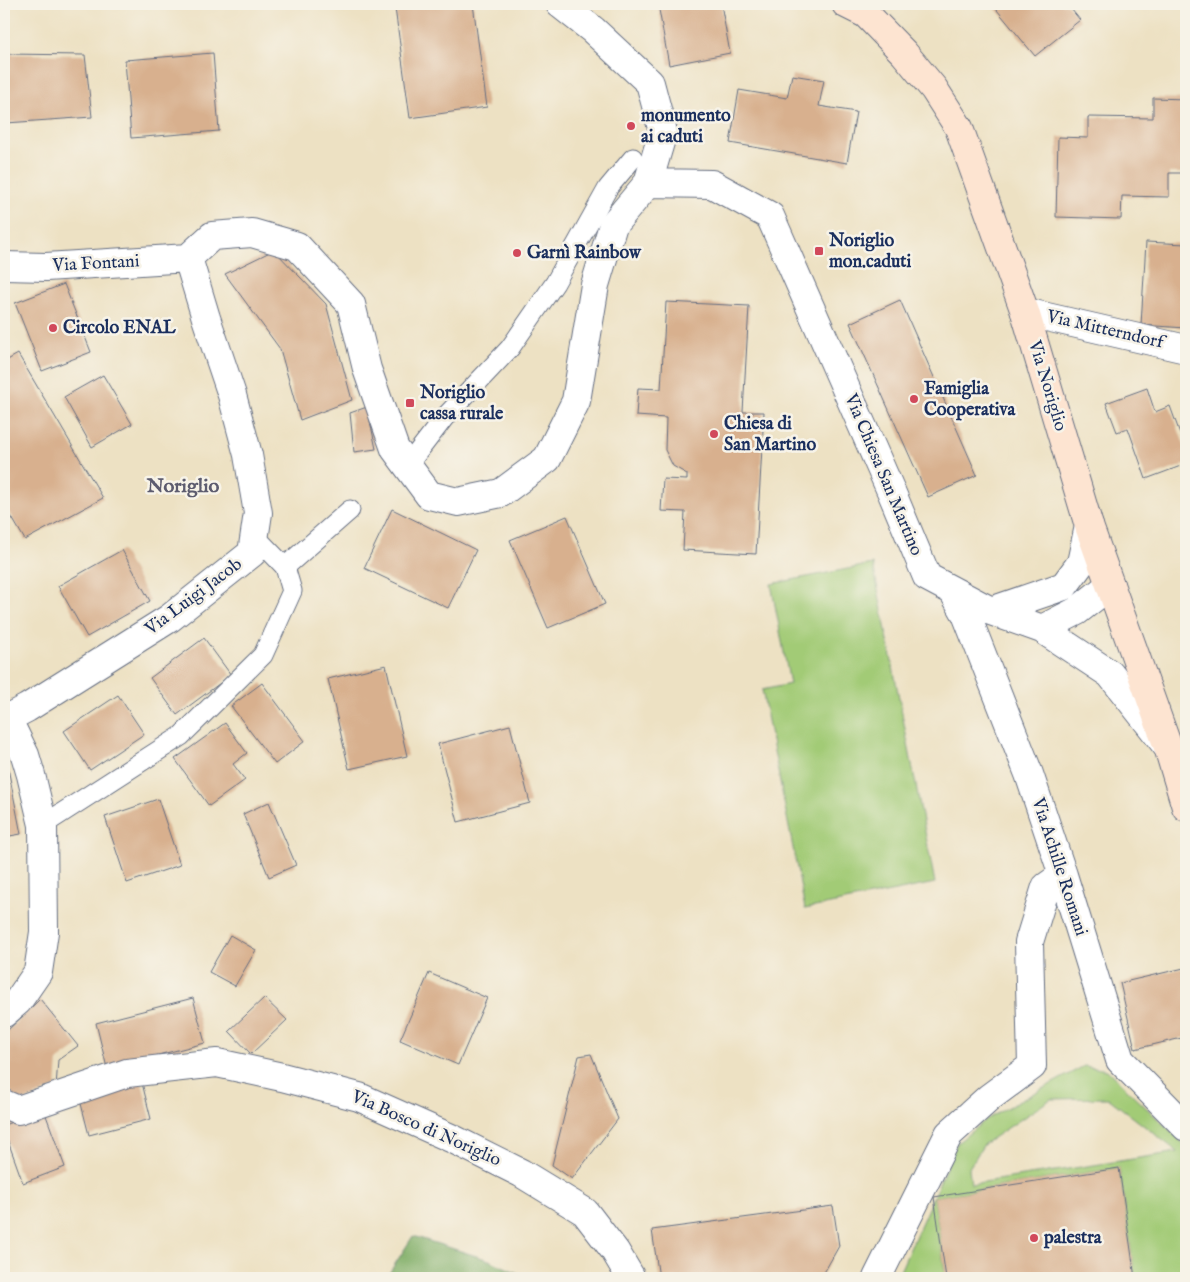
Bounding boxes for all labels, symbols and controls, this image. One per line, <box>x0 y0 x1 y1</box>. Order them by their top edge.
place label: monumento ai caduti <box>641 105 731 149</box>
marker: monumento ai caduti <box>625 120 637 132</box>
place label: Noriglio mon.caduti <box>828 230 912 274</box>
place label: Garnì Rainbow <box>527 242 642 265</box>
marker: Noriglio mon.caduti <box>813 245 825 257</box>
marker: Garnì Rainbow <box>511 247 523 259</box>
street label: Via Fontani <box>51 250 140 278</box>
street label: Via Mitterndorf <box>1043 305 1169 355</box>
place label: Circolo ENAL <box>63 317 177 340</box>
marker: Circolo ENAL <box>47 322 59 334</box>
street label: Via Noriglio <box>1022 337 1072 434</box>
place label: Famiglia Cooperativa <box>924 378 1016 422</box>
place label: Noriglio cassa rurale <box>419 382 504 426</box>
street label: Via Chiesa San Martino <box>838 390 928 560</box>
marker: Famiglia Cooperativa <box>908 393 920 405</box>
marker: Noriglio cassa rurale <box>404 397 416 409</box>
place label: Chiesa di San Martino <box>724 413 816 457</box>
marker: Chiesa di San Martino <box>708 428 720 440</box>
district label: Noriglio <box>146 474 219 499</box>
street label: Via Luigi Jacob <box>140 553 247 642</box>
street label: Via Achille Romani <box>1026 794 1092 939</box>
street label: Via Bosco di Noriglio <box>347 1085 505 1172</box>
place label: palestra <box>1043 1227 1103 1250</box>
marker: palestra <box>1028 1232 1040 1244</box>

